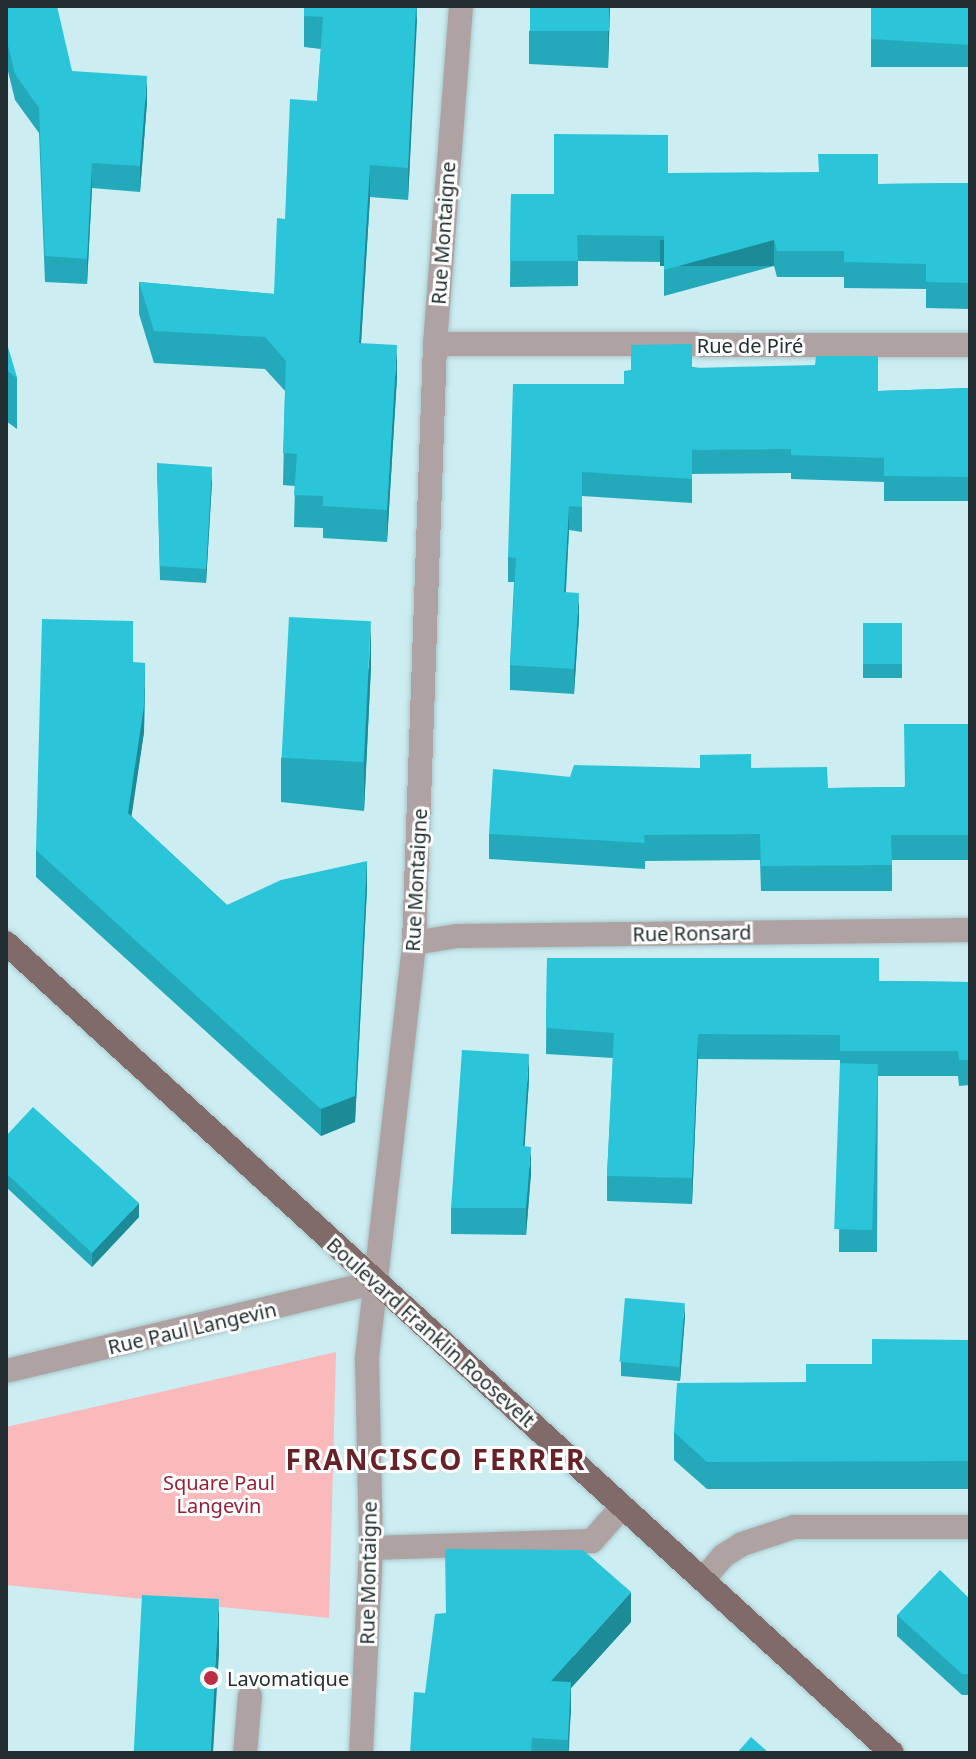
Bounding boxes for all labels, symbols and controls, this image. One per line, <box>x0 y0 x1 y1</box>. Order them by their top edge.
street label: Rue Montaigne <box>426 161 460 305</box>
street label: Rue de Piré <box>697 333 803 357</box>
street label: Rue Montaigne <box>400 808 432 952</box>
street label: Rue Ronsard <box>632 920 752 946</box>
street label: Boulevard Franklin Roosevelt <box>322 1232 540 1432</box>
street label: Rue Paul Langevin <box>105 1297 279 1359</box>
district label: FRANCISCO FERRER <box>286 1442 586 1476</box>
park label: Square Paul Langevin <box>163 1470 275 1517</box>
street label: Rue Montaigne <box>355 1501 381 1645</box>
place label: Lavomatique <box>227 1666 349 1690</box>
marker: Lavomatique <box>202 1669 220 1687</box>

